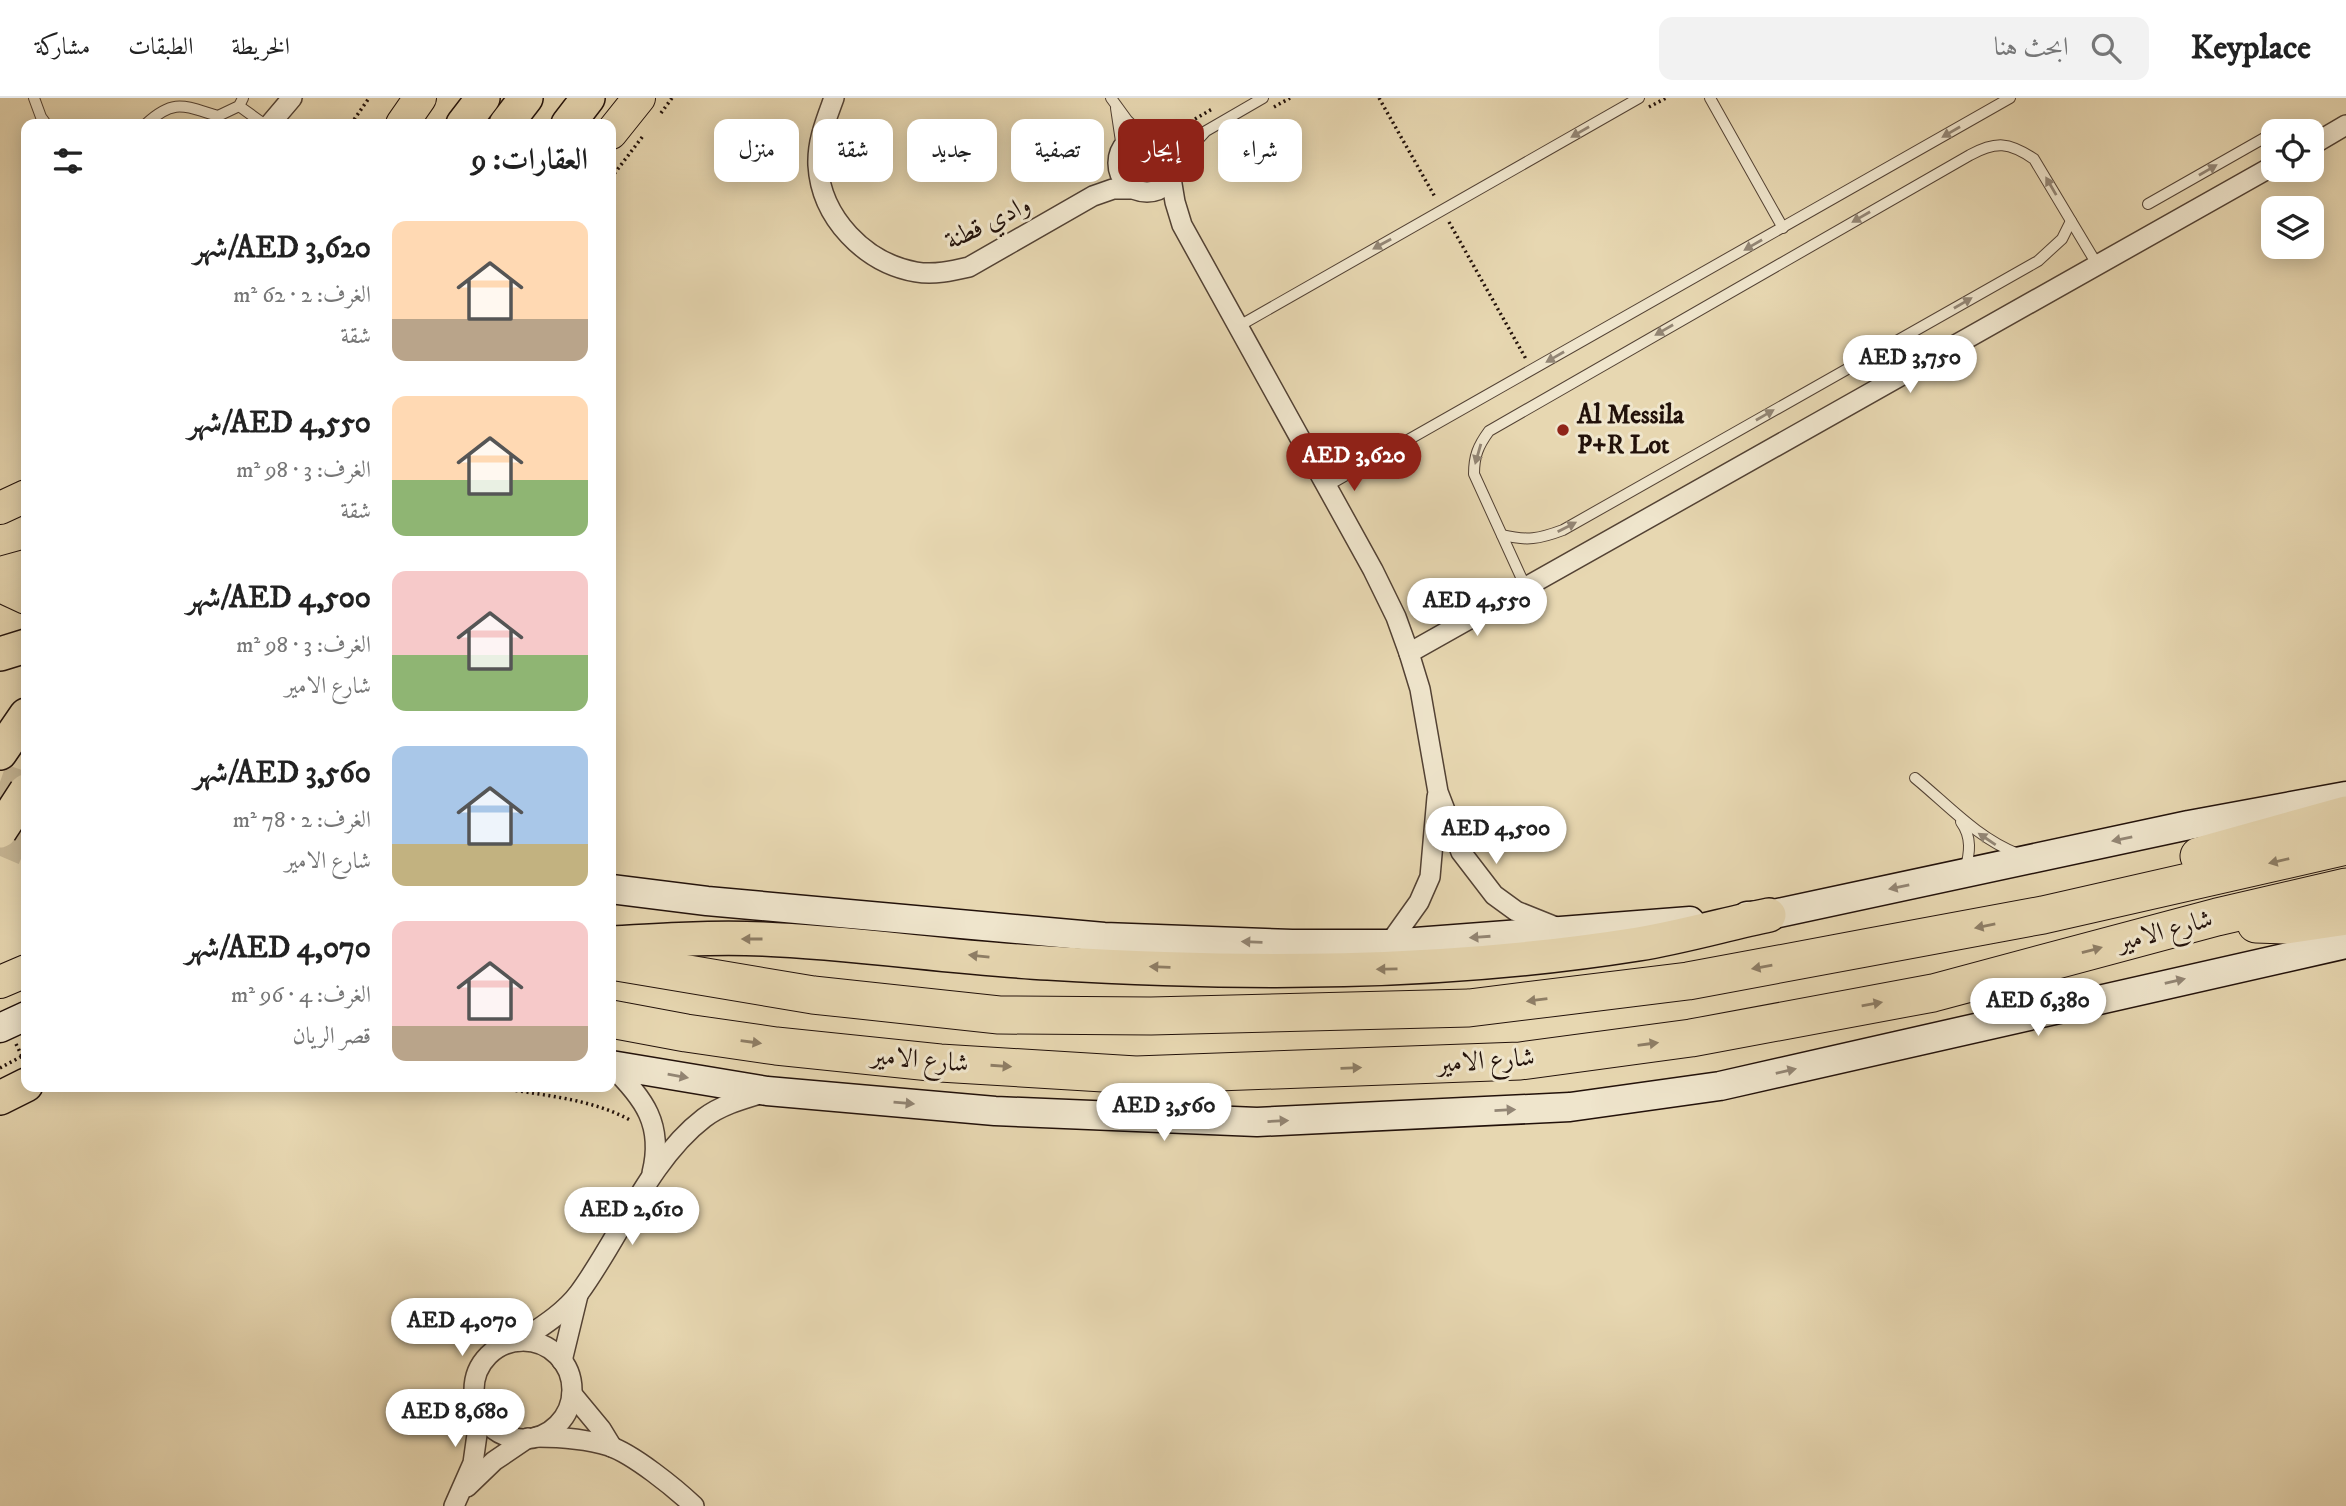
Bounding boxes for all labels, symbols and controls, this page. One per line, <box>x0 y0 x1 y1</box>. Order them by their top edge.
search box <box>1659 17 2149 80</box>
text: Keyplace <box>2191 28 2311 69</box>
icon: search <box>2087 29 2125 67</box>
text: ابحث هنا <box>1994 31 2069 64</box>
text: مشاركة <box>35 32 90 62</box>
text: الطبقات <box>128 32 194 62</box>
text: الخريطة <box>232 32 290 62</box>
chip: منزل <box>714 119 799 182</box>
chip: شقة <box>813 119 893 182</box>
chip: جديد <box>907 119 997 182</box>
chip: تصفية <box>1011 119 1104 182</box>
chip: إيجار <box>1118 119 1204 182</box>
chip: شراء <box>1218 119 1302 182</box>
map controls <box>2261 119 2324 259</box>
button: locate <box>2261 119 2324 182</box>
one-way arrow <box>1570 126 1590 138</box>
one-way arrow <box>1941 126 1960 138</box>
icon: filters <box>49 142 87 180</box>
text: العقارات: 9 <box>472 142 588 179</box>
one-way arrow <box>2198 164 2217 176</box>
one-way arrow <box>2045 177 2057 196</box>
street label: وادي قطنة <box>940 188 1038 261</box>
button: layers <box>2261 196 2324 259</box>
one-way arrow <box>1852 211 1871 223</box>
text: AED 3,620/شهر <box>194 230 371 267</box>
one-way arrow <box>1373 238 1392 250</box>
one-way arrow <box>1744 239 1763 251</box>
icon: home <box>448 249 532 333</box>
text: الغرف: 2 · 62 m² <box>233 281 371 310</box>
one-way arrow <box>1953 297 1973 309</box>
text: شقة <box>341 322 371 351</box>
one-way arrow <box>1654 324 1673 336</box>
pin: AED 3,750 <box>1830 336 1990 395</box>
text: AED 3,750 <box>1859 343 1961 372</box>
one-way arrow <box>1546 351 1565 363</box>
place label: Al Messila P+R Lot <box>1576 399 1685 462</box>
text: AED 4,550/شهر <box>188 405 371 442</box>
one-way arrow <box>1756 409 1775 421</box>
marker: Al Messila P+R Lot <box>1555 422 1571 438</box>
icon: home <box>448 424 532 508</box>
pin: AED 3,620 <box>1274 434 1434 493</box>
text: AED 3,620 <box>1302 441 1406 470</box>
one-way arrow <box>1472 443 1482 464</box>
text: الغرف: 3 · 98 m² <box>236 456 371 485</box>
text: شقة <box>341 497 371 526</box>
one-way arrow <box>1557 522 1577 533</box>
pin: AED 4,550 <box>1397 578 1557 638</box>
text: AED 4,500/شهر <box>186 580 371 617</box>
text: AED 4,550 <box>1423 586 1531 615</box>
icon: home <box>448 599 532 683</box>
text: الغرف: 3 · 98 m² <box>236 631 371 660</box>
text: شارع الامير <box>285 672 371 701</box>
text: AED 3,560/شهر <box>194 755 371 792</box>
icon: home <box>448 774 532 858</box>
text: الغرف: 2 · 78 m² <box>233 806 371 835</box>
pin: AED 4,500 <box>1416 806 1576 866</box>
text: AED 4,500 <box>1442 814 1550 843</box>
one-way arrow <box>1978 833 1997 846</box>
one-way arrow <box>2111 834 2133 845</box>
text: شارع الامير <box>285 847 371 876</box>
one-way arrow <box>2268 856 2290 867</box>
one-way arrow <box>1888 882 1910 893</box>
street label: شارع الامير <box>2111 902 2217 964</box>
one-way arrow <box>1974 921 1996 932</box>
text: AED 4,070/شهر <box>185 930 371 967</box>
one-way arrow <box>1468 932 1490 943</box>
one-way arrow <box>741 933 763 945</box>
one-way arrow <box>1241 937 1263 948</box>
one-way arrow <box>2082 944 2104 955</box>
icon: home <box>448 949 532 1033</box>
one-way arrow <box>968 951 990 962</box>
one-way arrow <box>1148 961 1170 973</box>
one-way arrow <box>1751 962 1773 973</box>
one-way arrow <box>1376 963 1398 975</box>
one-way arrow <box>2164 976 2186 987</box>
pin: AED 6,380 <box>1958 978 2118 1038</box>
text: الغرف: 4 · 96 m² <box>231 981 371 1010</box>
text: AED 6,380 <box>1986 986 2090 1015</box>
one-way arrow <box>1525 994 1547 1005</box>
one-way arrow <box>1861 999 1883 1010</box>
text: قصر الريان <box>293 1022 371 1051</box>
one-way arrow <box>740 1037 762 1048</box>
one-way arrow <box>1637 1038 1659 1049</box>
street label: شارع الامير <box>867 1039 970 1085</box>
street label: شارع الامير <box>1433 1041 1536 1085</box>
one-way arrow <box>991 1061 1013 1072</box>
one-way arrow <box>1340 1063 1362 1074</box>
one-way arrow <box>1776 1065 1798 1076</box>
one-way arrow <box>667 1071 689 1082</box>
pin: AED 3,560 <box>1084 1084 1244 1143</box>
text: AED 3,560 <box>1112 1091 1216 1120</box>
one-way arrow <box>893 1098 915 1109</box>
one-way arrow <box>1494 1105 1516 1116</box>
one-way arrow <box>1267 1116 1289 1127</box>
pin: AED 2,610 <box>552 1188 712 1247</box>
text: AED 2,610 <box>580 1195 684 1224</box>
pin: AED 4,070 <box>382 1298 542 1358</box>
text: AED 4,070 <box>407 1306 517 1335</box>
pin: AED 8,680 <box>375 1390 535 1449</box>
text: AED 8,680 <box>402 1397 508 1426</box>

